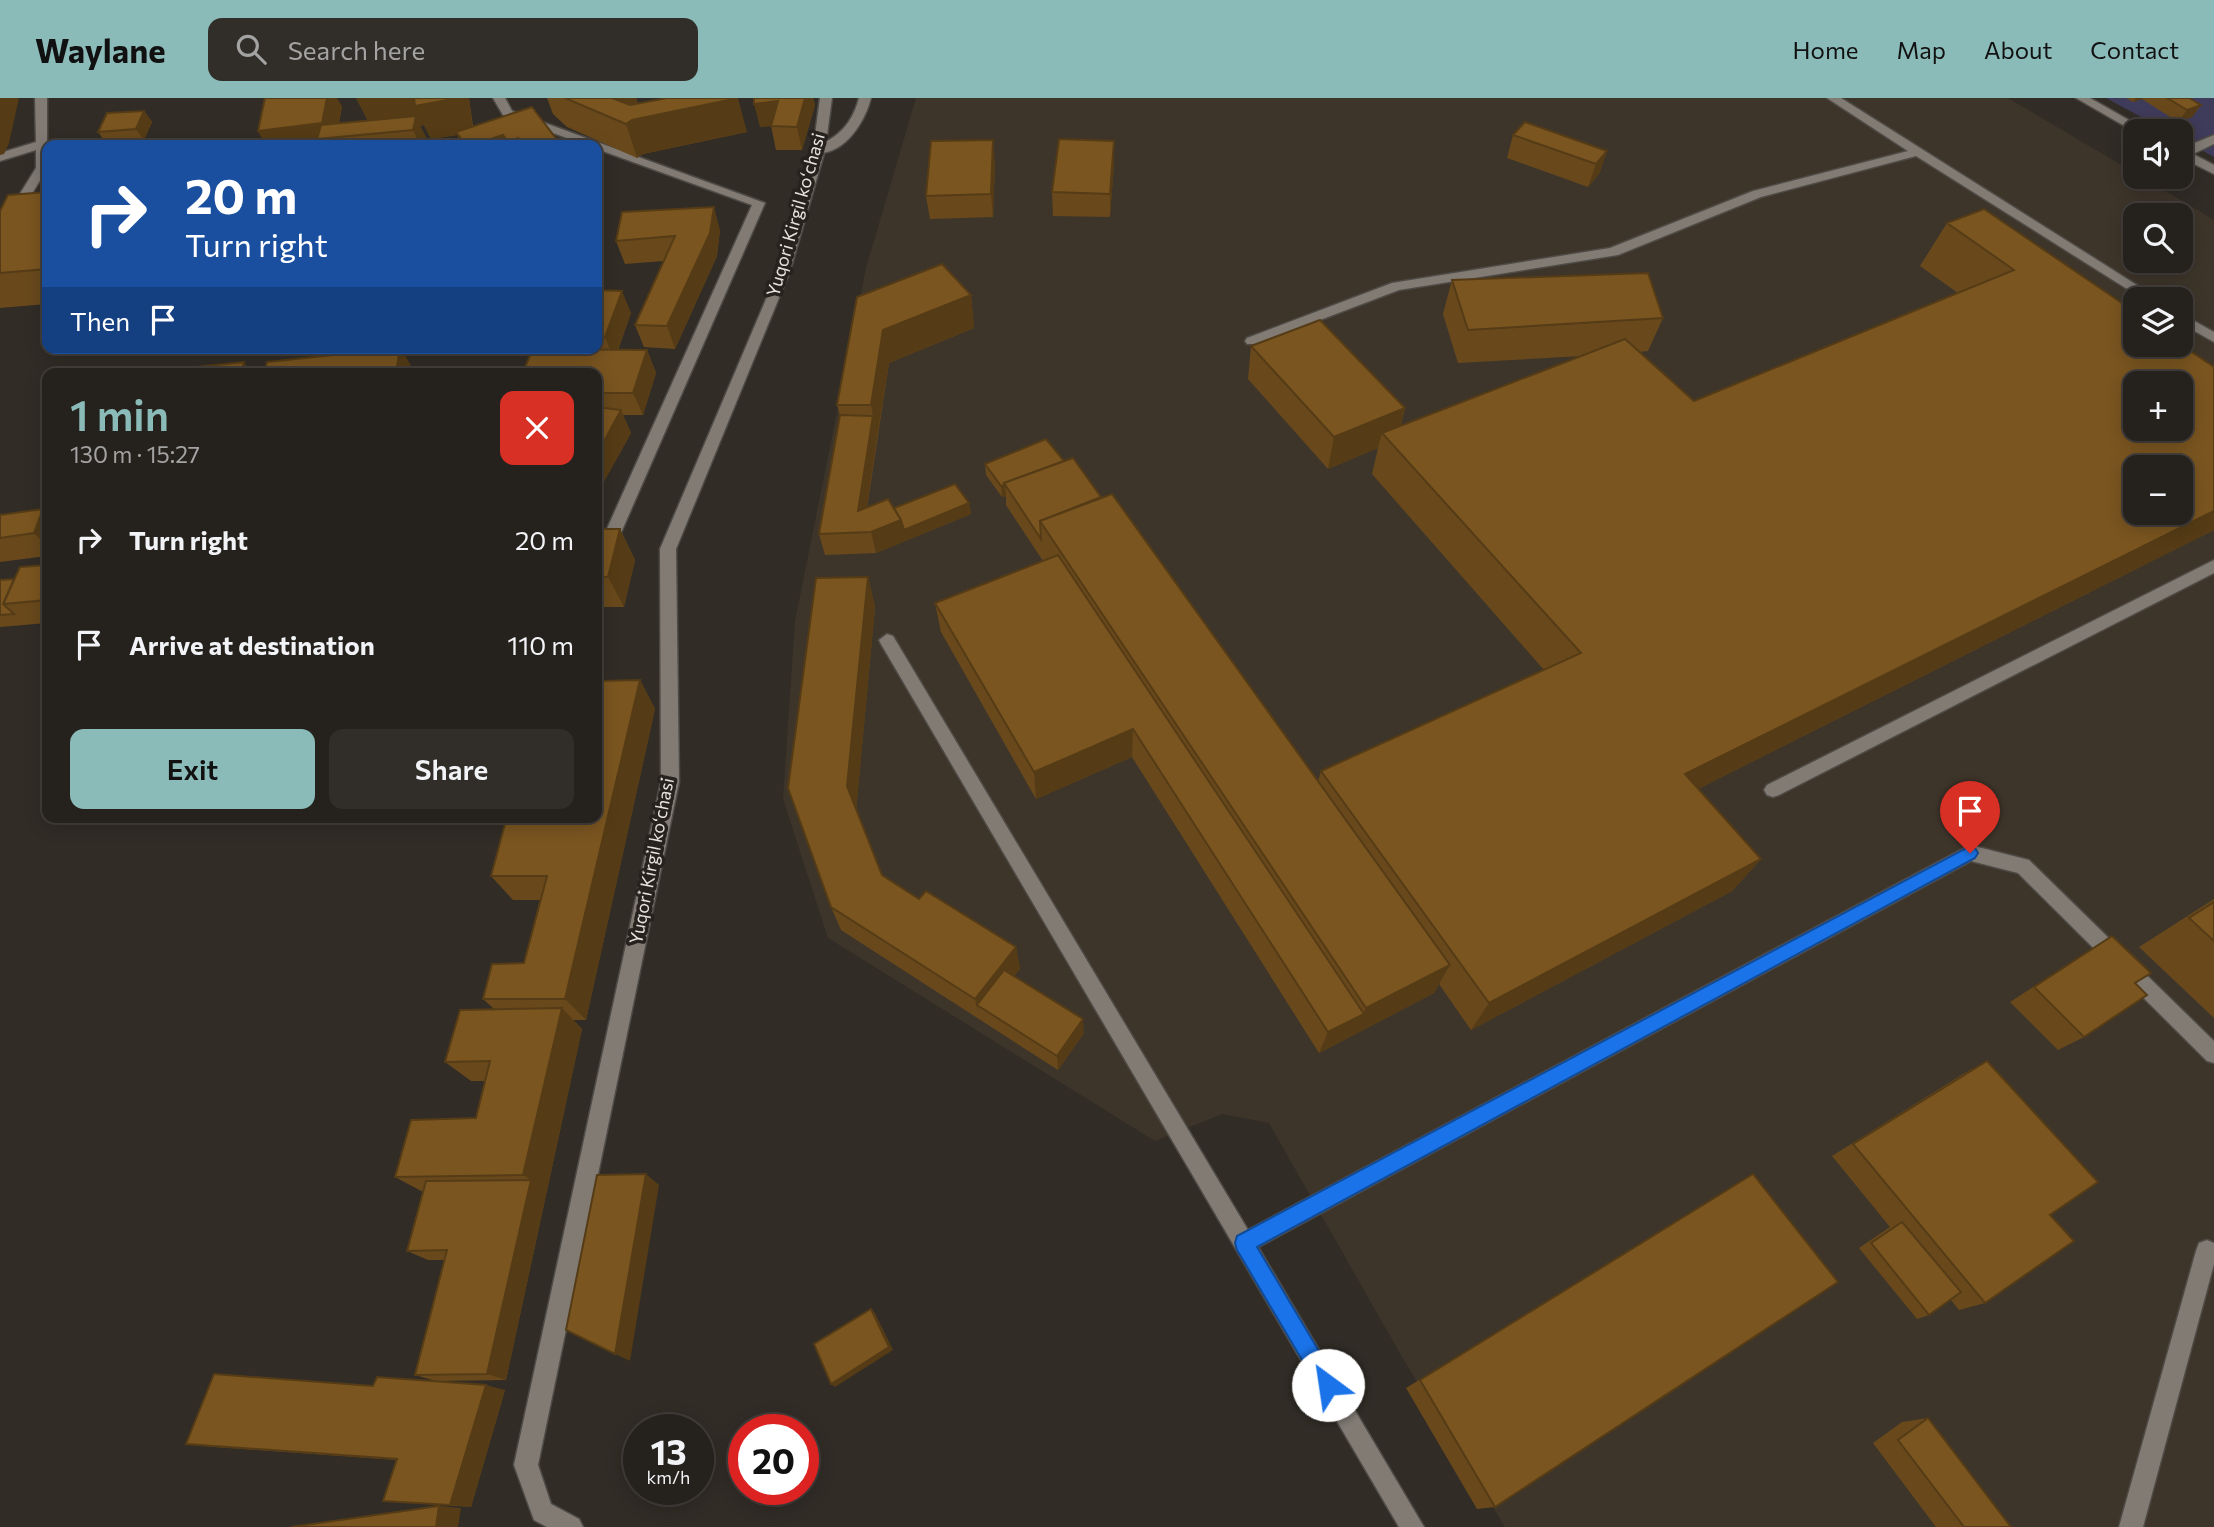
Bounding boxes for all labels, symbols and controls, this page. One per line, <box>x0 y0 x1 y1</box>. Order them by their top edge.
search box <box>208 18 698 81</box>
text: Waylane <box>35 29 166 70</box>
icon: search <box>232 30 270 68</box>
text: Search here <box>288 34 425 65</box>
text: Home <box>1793 35 1859 64</box>
text: Map <box>1897 35 1946 64</box>
text: About <box>1984 35 2052 64</box>
text: Contact <box>2090 35 2179 64</box>
map controls <box>2123 119 2193 525</box>
button: sound <box>2123 119 2193 189</box>
street label: Yuqori Kirgil koʻchasi <box>761 130 829 299</box>
text: 20 m <box>185 164 297 224</box>
icon: right <box>70 168 161 259</box>
button: search <box>2123 203 2193 273</box>
text: Turn right <box>185 224 328 264</box>
button: layers <box>2123 287 2193 357</box>
icon: arrive <box>144 301 182 339</box>
text: Then <box>70 305 130 336</box>
button: + <box>2123 371 2193 441</box>
text: 1 min <box>70 388 169 440</box>
button: close <box>500 391 574 465</box>
text: 130 m · 15:27 <box>70 440 200 468</box>
button: − <box>2123 455 2193 525</box>
icon: right <box>70 521 108 559</box>
text: Turn right <box>129 524 248 555</box>
text: 20 m <box>515 524 574 555</box>
icon: arrive <box>70 626 108 664</box>
text: Arrive at destination <box>129 629 375 660</box>
text: 110 m <box>507 629 574 660</box>
button: Exit <box>70 729 315 809</box>
button: Share <box>329 729 574 809</box>
street label: Yuqori Kirgil koʻchasi <box>624 776 678 946</box>
pin <box>1940 781 2000 853</box>
icon: arrive <box>1951 792 1989 830</box>
position arrow <box>1291 1348 1365 1422</box>
speed limit sign: 20 <box>728 1414 819 1505</box>
text: 13 <box>650 1429 687 1472</box>
text: km/h <box>647 1466 690 1488</box>

